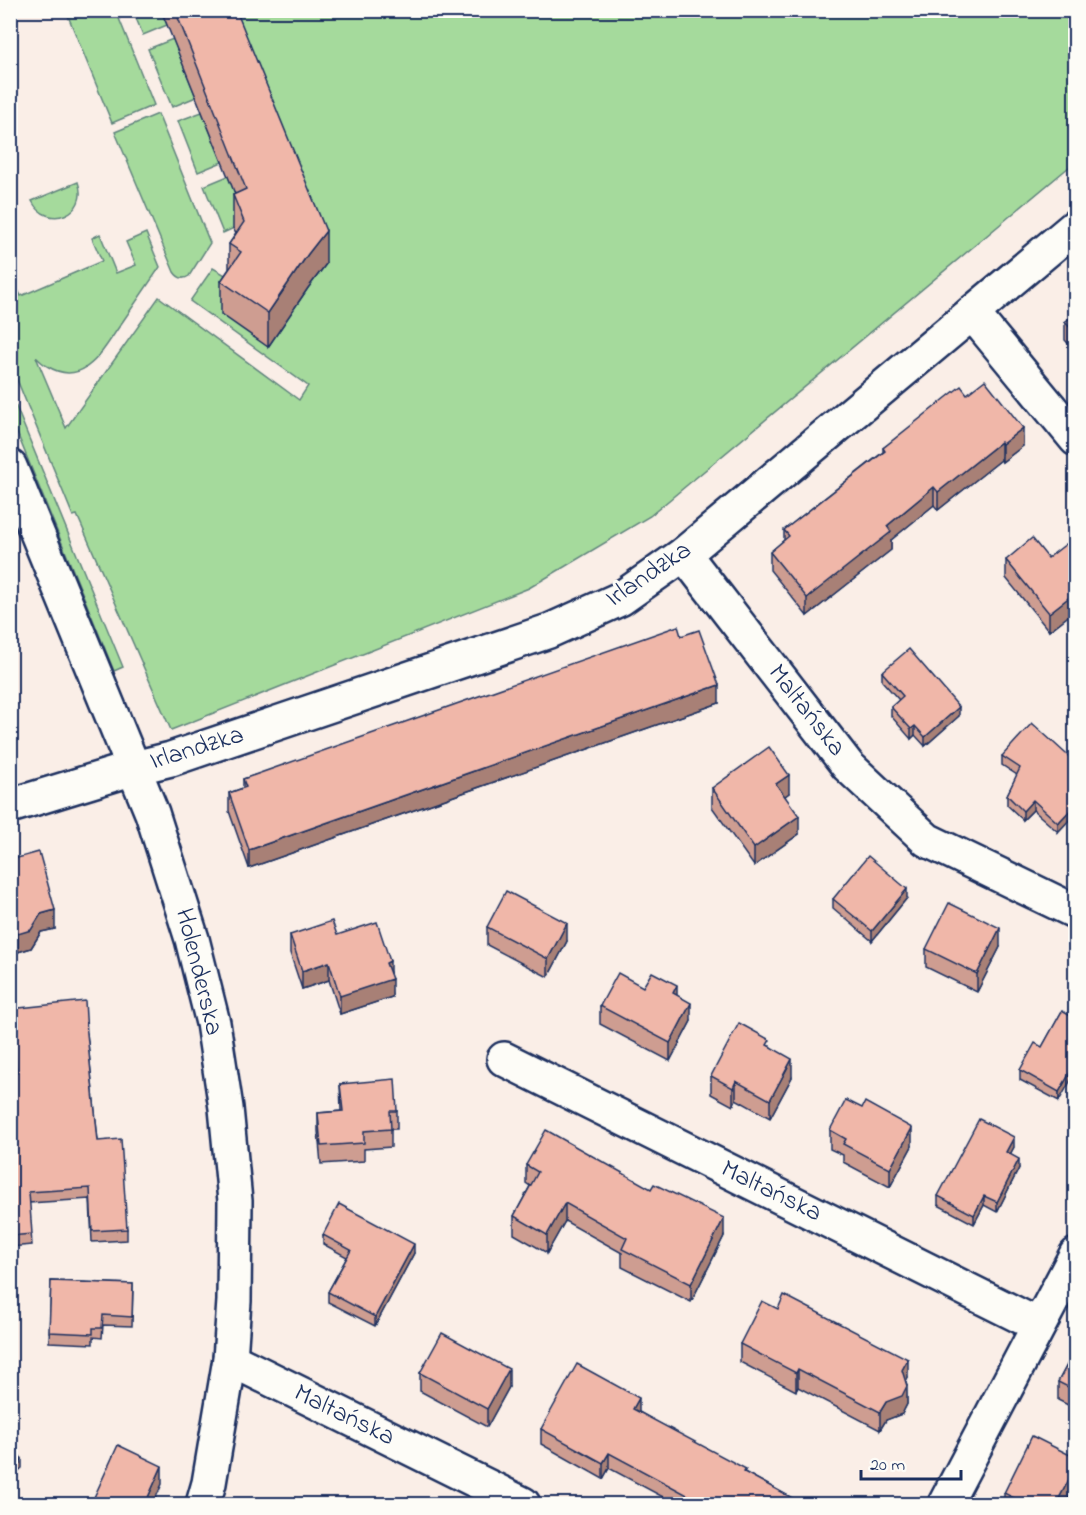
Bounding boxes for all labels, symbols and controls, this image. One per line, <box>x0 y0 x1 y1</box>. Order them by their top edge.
street label: Irlandzka <box>598 532 700 618</box>
street label: Maltańska <box>758 657 854 765</box>
street label: Irlandzka <box>145 717 249 781</box>
street label: Holenderska <box>164 904 232 1040</box>
street label: Maltańska <box>714 1151 828 1233</box>
street label: Maltańska <box>287 1375 401 1457</box>
scale bar <box>861 1443 962 1481</box>
text: 20 m <box>870 1453 905 1479</box>

